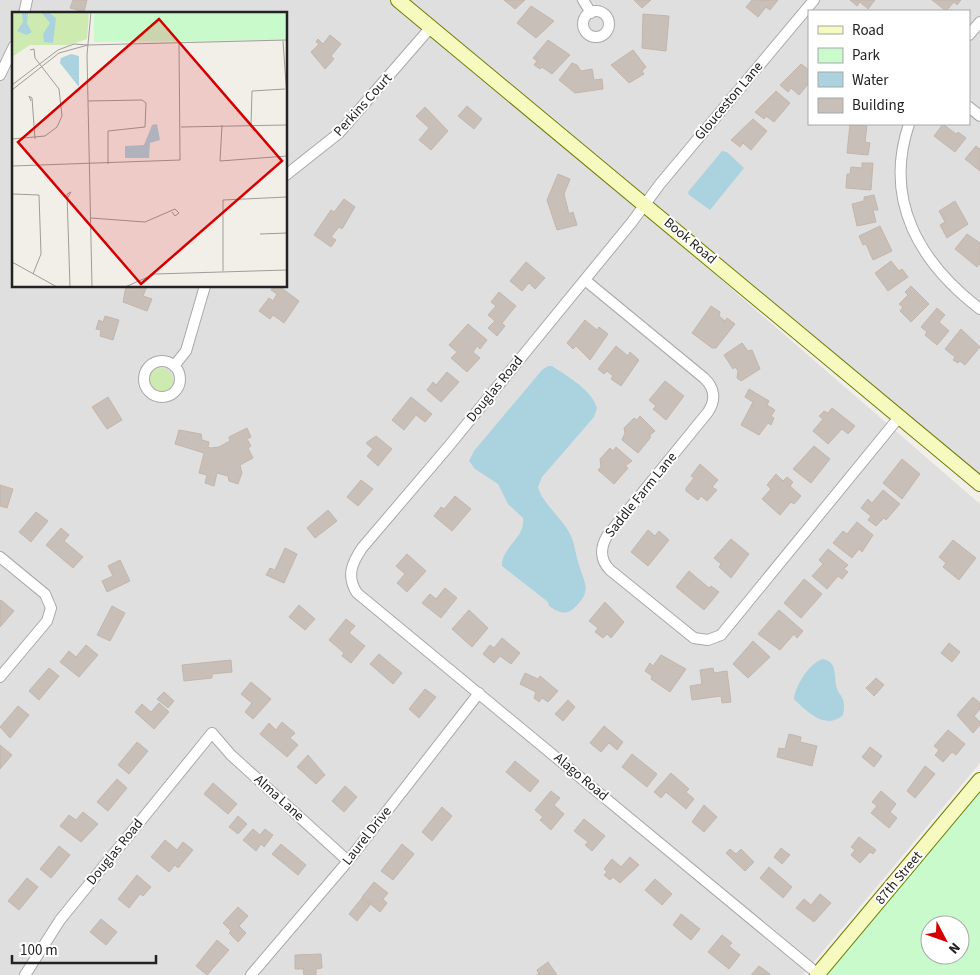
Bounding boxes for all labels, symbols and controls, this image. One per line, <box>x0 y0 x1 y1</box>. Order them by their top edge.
legend <box>808 10 970 125</box>
inset map <box>12 12 288 288</box>
text: Road <box>852 20 884 41</box>
text: Park <box>852 45 881 66</box>
street label: Glouceston Lane <box>690 57 768 145</box>
street label: Perkins Court <box>329 69 397 141</box>
text: Water <box>852 70 889 91</box>
text: Building <box>852 95 905 116</box>
street label: Book Road <box>659 213 721 269</box>
street label: Douglas Road <box>462 352 528 426</box>
street label: Saddle Farm Lane <box>600 448 682 542</box>
street label: Alago Road <box>549 748 613 806</box>
street label: Alma Lane <box>250 770 308 826</box>
street label: Laurel Drive <box>338 802 396 870</box>
street label: Douglas Road <box>82 815 148 889</box>
street label: 87th Street <box>871 847 927 909</box>
north arrow <box>920 915 970 965</box>
scale bar <box>12 932 156 964</box>
text: N <box>943 938 965 958</box>
text: 100 m <box>20 940 58 961</box>

